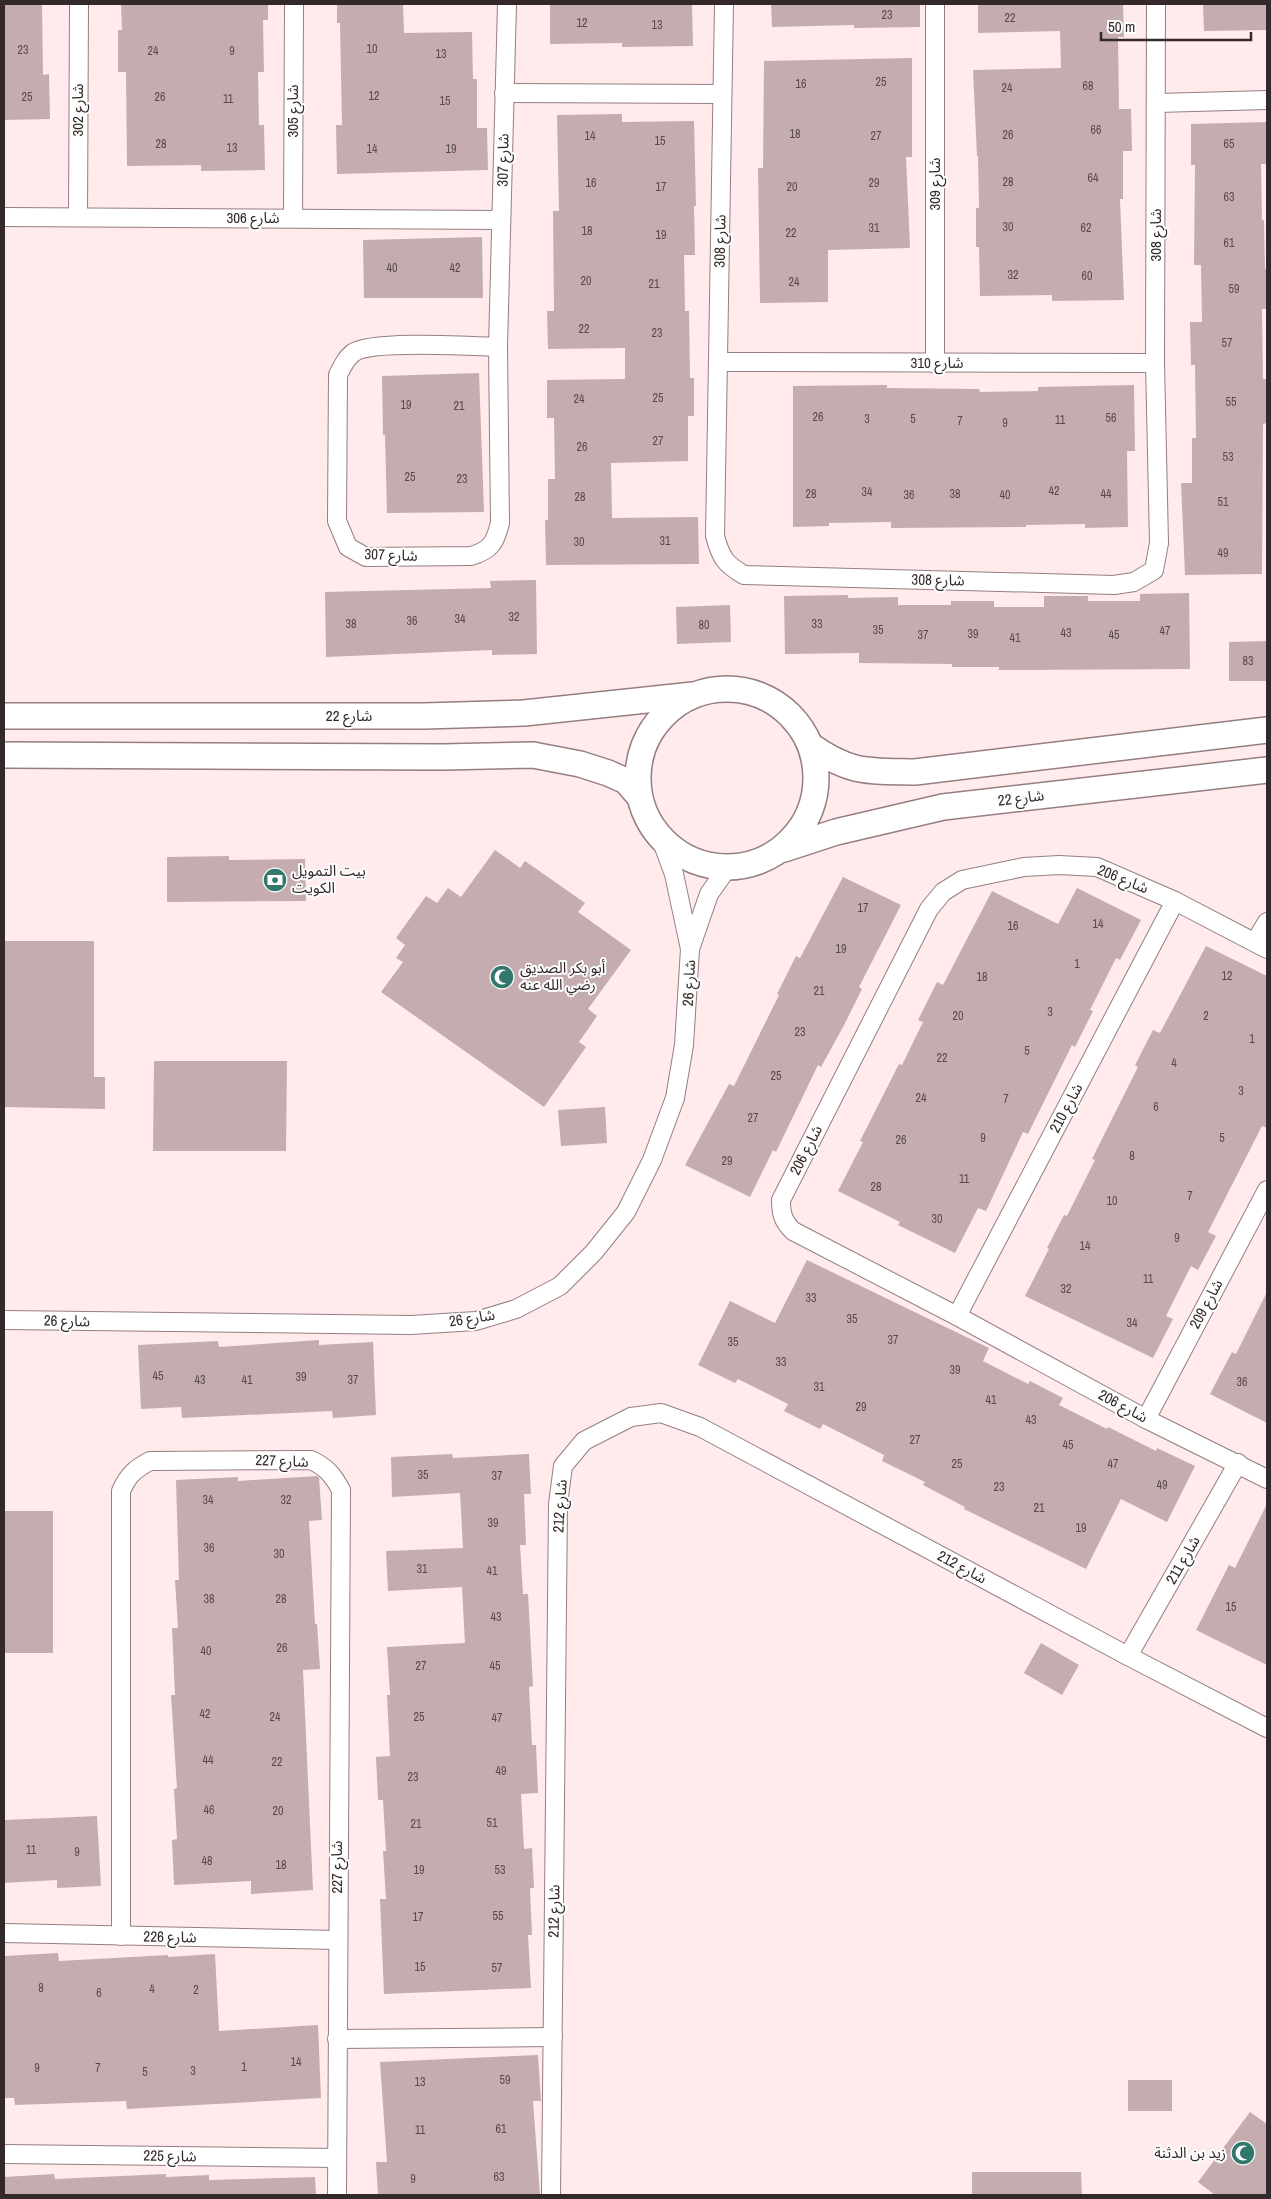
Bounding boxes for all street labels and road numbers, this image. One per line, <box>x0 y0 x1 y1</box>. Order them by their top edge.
street label: شارع 302 <box>67 83 90 137</box>
street label: شارع 305 <box>282 84 305 138</box>
street label: شارع 307 <box>492 133 515 187</box>
street label: شارع 309 <box>924 157 947 211</box>
street label: شارع 306 <box>226 207 280 230</box>
street label: شارع 308 <box>1145 208 1168 262</box>
street label: شارع 308 <box>709 214 732 268</box>
street label: شارع 310 <box>910 352 964 375</box>
street label: شارع 307 <box>364 543 418 568</box>
street label: شارع 308 <box>911 569 965 592</box>
street label: شارع 22 <box>326 705 372 728</box>
street label: شارع 22 <box>997 784 1046 813</box>
street label: شارع 206 <box>1094 859 1152 900</box>
street label: شارع 26 <box>677 959 702 1007</box>
street label: شارع 210 <box>1044 1079 1089 1137</box>
street label: شارع 206 <box>784 1121 829 1179</box>
street label: شارع 209 <box>1184 1275 1229 1333</box>
street label: شارع 26 <box>447 1303 497 1333</box>
street label: شارع 26 <box>44 1310 91 1333</box>
street label: شارع 206 <box>1094 1384 1152 1429</box>
street label: شارع 227 <box>255 1449 309 1474</box>
street label: شارع 212 <box>547 1478 574 1533</box>
street label: شارع 211 <box>1160 1532 1207 1589</box>
street label: شارع 212 <box>933 1545 991 1590</box>
street label: شارع 227 <box>326 1840 349 1894</box>
street label: شارع 212 <box>543 1884 566 1938</box>
street label: شارع 226 <box>143 1926 197 1949</box>
street label: شارع 225 <box>143 2145 197 2168</box>

